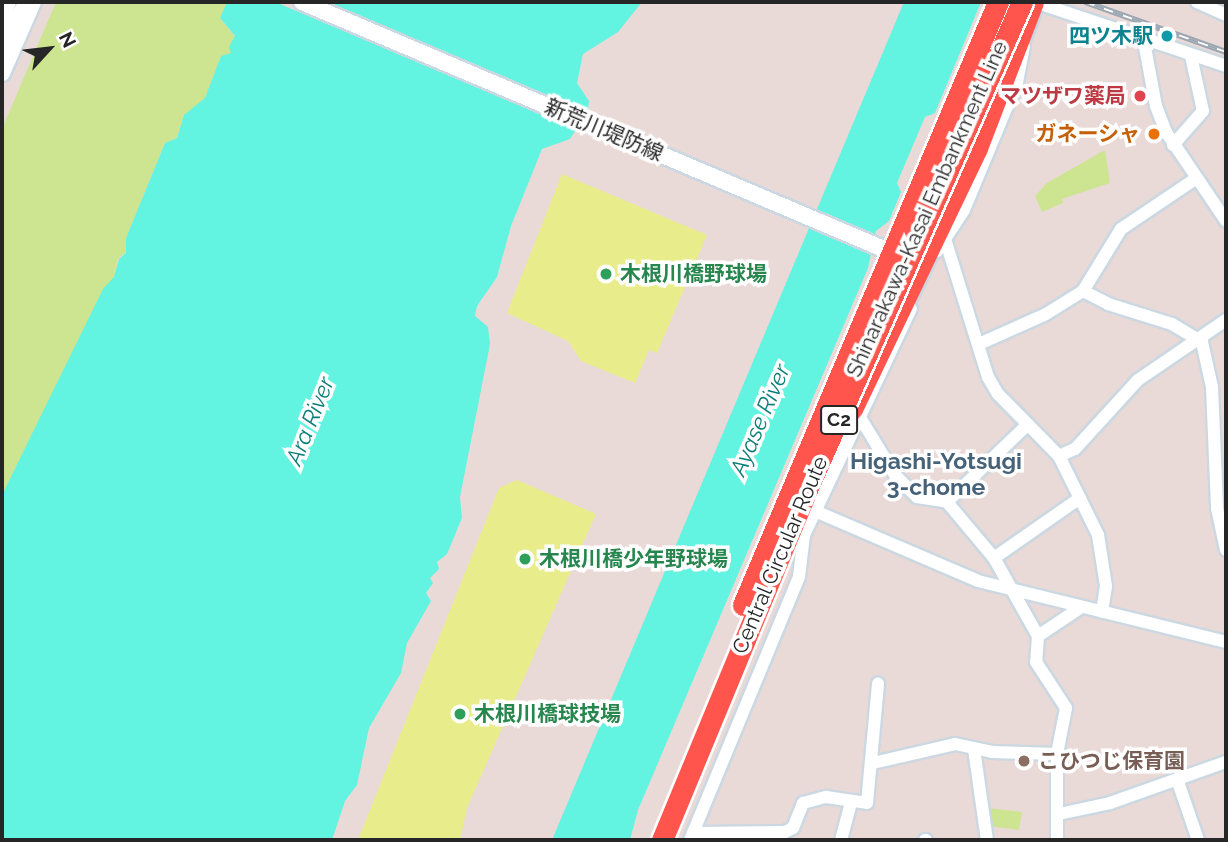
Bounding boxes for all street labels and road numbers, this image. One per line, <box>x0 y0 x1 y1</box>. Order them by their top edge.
street label: Shinarakawa-Kasai Embankment Line <box>841 37 1013 381</box>
street label: 新荒川堤防線 <box>541 94 667 166</box>
road number: C2 <box>820 404 858 436</box>
street label: Central Circular Route <box>727 452 833 658</box>

